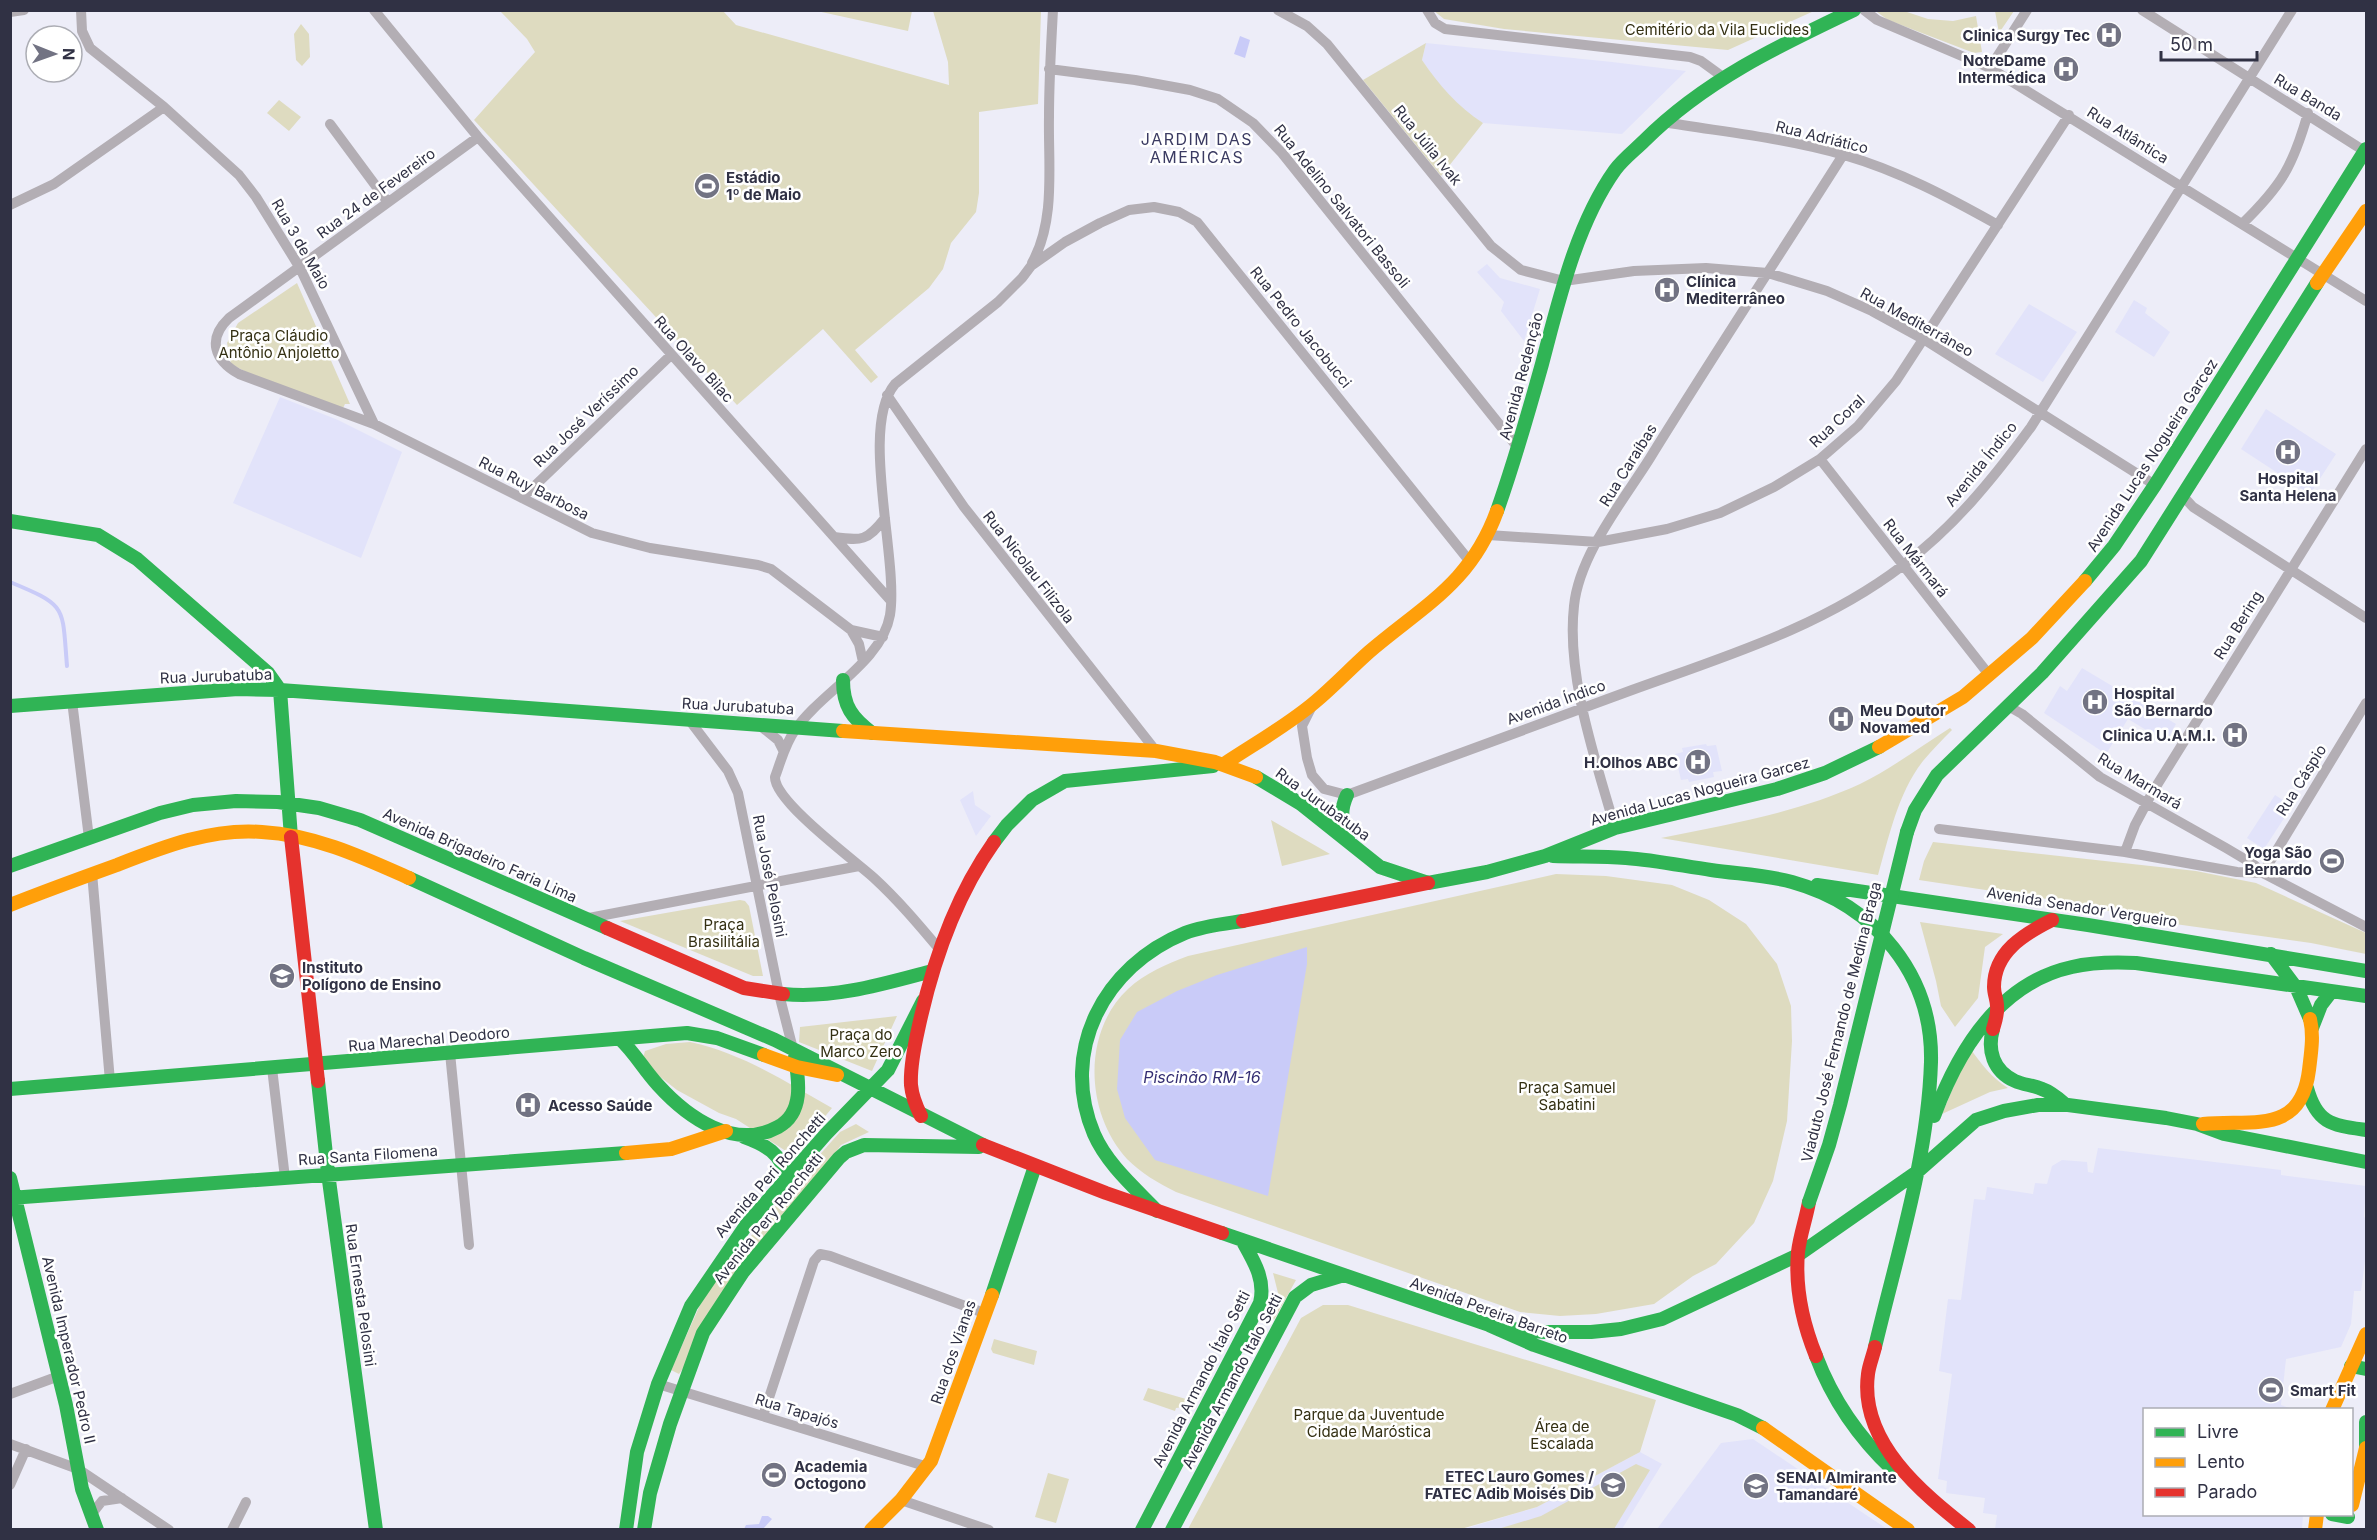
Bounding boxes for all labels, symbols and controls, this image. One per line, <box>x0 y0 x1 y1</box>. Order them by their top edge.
park label: Cemitério da Vila Euclides <box>1625 20 1809 39</box>
hospital icon: Clinica Surgy Tec <box>2094 20 2124 50</box>
north arrow <box>24 24 84 84</box>
scale bar <box>2161 24 2257 62</box>
place label: Clinica Surgy Tec <box>1963 26 2090 45</box>
text: 50 m <box>2170 34 2213 55</box>
text: N <box>59 48 79 61</box>
place label: NotreDame Intermédica <box>1958 51 2046 87</box>
hospital icon: NotreDame Intermédica <box>2051 54 2081 84</box>
street label: Rua Banda <box>2271 69 2345 125</box>
street label: Rua Júlia Ivak <box>1390 101 1467 190</box>
street label: Rua Atlântica <box>2084 102 2172 168</box>
street label: Rua Adriático <box>1774 116 1870 158</box>
street label: Rua Adelino Salvatori Bassoli <box>1270 120 1414 292</box>
district label: JARDIM DAS AMÉRICAS <box>1141 129 1253 167</box>
street label: Rua 24 de Fevereiro <box>313 144 439 242</box>
place label: Estádio 1º de Maio <box>726 168 801 204</box>
sports icon: Estádio 1º de Maio <box>692 171 722 201</box>
street label: Rua 3 de Maio <box>267 195 335 293</box>
street label: Rua Pedro Jacobucci <box>1246 263 1356 391</box>
place label: Clínica Mediterrâneo <box>1686 272 1785 308</box>
hospital icon: Clínica Mediterrâneo <box>1652 275 1682 305</box>
street label: Rua Mediterrâneo <box>1857 283 1977 361</box>
street label: Avenida Redenção <box>1495 310 1547 442</box>
street label: Rua Olavo Bilac <box>650 312 738 406</box>
park label: Praça Cláudio Antônio Anjoletto <box>218 326 340 362</box>
street label: Avenida Lucas Nogueira Garcez <box>2082 355 2222 555</box>
street label: Rua José Veríssimo <box>529 361 643 471</box>
street label: Rua Coral <box>1805 391 1869 451</box>
street label: Avenida Índico <box>1941 418 2021 510</box>
street label: Rua Caraíbas <box>1595 420 1661 510</box>
hospital icon: Hospital Santa Helena <box>2273 437 2303 467</box>
street label: Rua Ruy Barbosa <box>476 452 592 524</box>
place label: Hospital Santa Helena <box>2240 469 2336 505</box>
street label: Rua Nicolau Filizola <box>979 507 1079 627</box>
street label: Rua Mármará <box>1879 515 1953 601</box>
street label: Rua Bering <box>2209 587 2267 663</box>
street label: Rua Jurubatuba <box>159 665 273 687</box>
street label: Avenida Índico <box>1504 675 1608 729</box>
place label: Hospital São Bernardo <box>2114 684 2213 720</box>
hospital icon: Hospital São Bernardo <box>2080 687 2110 717</box>
street label: Rua Jurubatuba <box>681 694 795 718</box>
place label: Meu Doutor Novamed <box>1860 701 1946 737</box>
hospital icon: Meu Doutor Novamed <box>1826 704 1856 734</box>
hospital icon: Clinica U.A.M.I. <box>2220 720 2250 750</box>
place label: Clinica U.A.M.I. <box>2102 726 2216 745</box>
street label: Rua Cáspio <box>2272 741 2330 819</box>
hospital icon: H.Olhos ABC <box>1683 747 1713 777</box>
street label: Rua Marmará <box>2095 748 2185 814</box>
place label: H.Olhos ABC <box>1584 753 1678 772</box>
street label: Avenida Lucas Nogueira Garcez <box>1588 753 1812 829</box>
street label: Rua Jurubatuba <box>1272 763 1374 845</box>
street label: Avenida Brigadeiro Faria Lima <box>380 804 580 906</box>
street label: Rua José Pelosini <box>749 813 791 939</box>
place label: Yoga São Bernardo <box>2244 843 2312 879</box>
sports icon: Yoga São Bernardo <box>2317 846 2347 876</box>
street label: Viaduto José Fernando de Medina Braga <box>1797 880 1885 1164</box>
street label: Avenida Senador Vergueiro <box>1985 883 2179 931</box>
park label: Praça Brasilitália <box>688 915 760 951</box>
place label: Instituto Polígono de Ensino <box>302 958 441 994</box>
school or university icon: Instituto Polígono de Ensino <box>267 961 297 991</box>
street label: Rua Marechal Deodoro <box>347 1022 511 1056</box>
park label: Praça do Marco Zero <box>820 1025 902 1061</box>
water label: Piscinão RM-16 <box>1143 1067 1261 1087</box>
park label: Praça Samuel Sabatini <box>1518 1078 1616 1114</box>
hospital icon: Acesso Saúde <box>513 1090 543 1120</box>
place label: Acesso Saúde <box>548 1096 652 1115</box>
street label: Avenida Peri Ronchetti <box>711 1109 829 1241</box>
street label: Rua Santa Filomena <box>298 1141 438 1169</box>
street label: Avenida Pery Ronchetti <box>709 1148 827 1288</box>
street label: Rua Ernesta Pelosini <box>342 1222 380 1368</box>
street label: Avenida Imperador Pedro II <box>38 1254 100 1446</box>
street label: Avenida Pereira Barreto <box>1407 1273 1571 1347</box>
street label: Avenida Armando Ítalo Setti <box>1148 1288 1254 1470</box>
street label: Avenida Armando Italo Setti <box>1178 1290 1286 1472</box>
street label: Rua dos Vianas <box>926 1297 980 1407</box>
sports icon: Smart Fit <box>2256 1375 2286 1405</box>
place label: Smart Fit <box>2290 1381 2357 1400</box>
street label: Rua Tapajós <box>753 1389 841 1433</box>
park label: Parque da Juventude Cidade Maróstica <box>1293 1405 1445 1441</box>
legend <box>2143 1408 2353 1516</box>
park label: Área de Escalada <box>1530 1417 1594 1453</box>
text: Livre <box>2197 1421 2239 1442</box>
text: Lento <box>2197 1451 2245 1472</box>
place label: Academia Octogono <box>794 1457 867 1493</box>
sports icon: Academia Octogono <box>759 1460 789 1490</box>
place label: ETEC Lauro Gomes / FATEC Adib Moisés Dib <box>1425 1467 1594 1503</box>
place label: SENAI Almirante Tamandaré <box>1776 1468 1897 1504</box>
school or university icon: ETEC Lauro Gomes / FATEC Adib Moisés Dib <box>1598 1470 1628 1500</box>
school or university icon: SENAI Almirante Tamandaré <box>1741 1471 1771 1501</box>
text: Parado <box>2197 1481 2257 1502</box>

